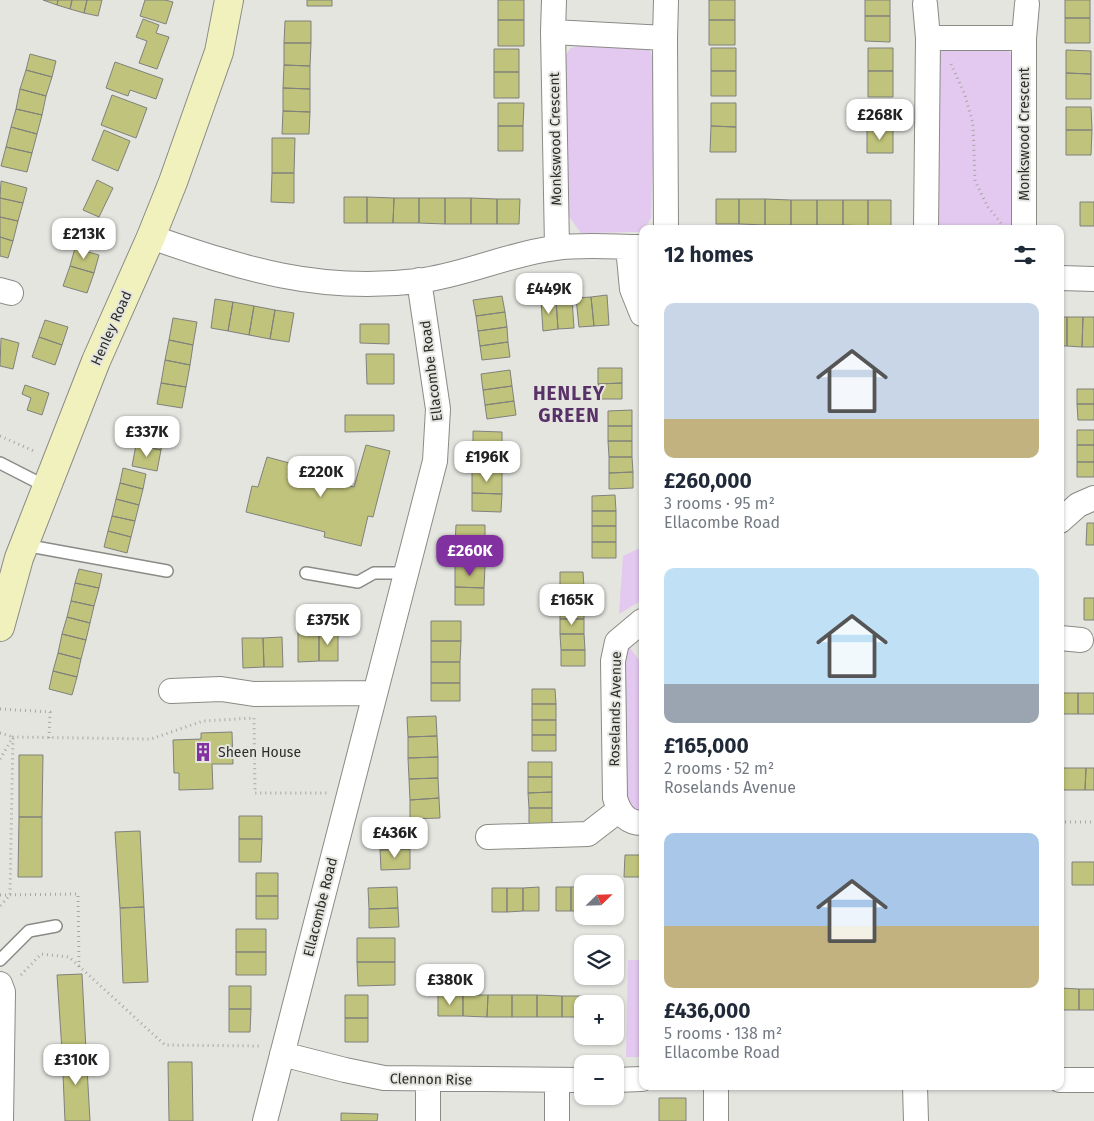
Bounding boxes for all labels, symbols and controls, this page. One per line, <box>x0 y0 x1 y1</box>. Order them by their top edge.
street label: Monkswood Crescent <box>1016 66 1033 201</box>
street label: Monkswood Crescent <box>546 71 565 206</box>
pin: £268K <box>845 98 915 141</box>
text: £268K <box>857 105 903 124</box>
pin: £213K <box>49 218 119 260</box>
text: £213K <box>63 224 105 243</box>
icon: filters <box>1011 241 1039 269</box>
text: 12 homes <box>664 242 753 268</box>
pin: £449K <box>514 272 584 315</box>
text: £449K <box>527 279 571 298</box>
street label: Henley Road <box>87 288 135 368</box>
street label: Ellacombe Road <box>417 319 446 422</box>
icon: home <box>807 336 897 426</box>
district label: HENLEY GREEN <box>533 382 605 427</box>
pin: £337K <box>112 416 182 458</box>
text: £337K <box>126 422 168 441</box>
pin: £196K <box>452 440 522 483</box>
text: £196K <box>465 447 509 466</box>
pin: £220K <box>286 456 356 498</box>
text: £220K <box>299 462 343 481</box>
text: £260,000 <box>664 468 752 494</box>
text: 3 rooms · 95 m² <box>664 494 775 513</box>
text: Ellacombe Road <box>664 513 780 532</box>
pin: £260K <box>435 534 505 577</box>
text: £260K <box>447 541 493 560</box>
pin: £165K <box>537 584 607 626</box>
text: £165K <box>550 590 594 609</box>
icon: home <box>807 601 897 691</box>
pin: £375K <box>293 604 363 646</box>
text: £375K <box>307 610 349 629</box>
street label: Roselands Avenue <box>606 651 625 767</box>
text: £165,000 <box>664 733 749 759</box>
building icon: Sheen House <box>192 741 214 763</box>
place label: Sheen House <box>218 744 301 761</box>
text: 2 rooms · 52 m² <box>664 759 774 778</box>
text: Roselands Avenue <box>664 778 796 797</box>
pin: £436K <box>360 816 430 859</box>
text: £436K <box>373 823 417 842</box>
street label: Ellacombe Road <box>300 856 341 959</box>
icon: home <box>807 866 897 956</box>
north arrow <box>574 875 624 925</box>
map controls <box>574 875 624 1105</box>
button: layers <box>574 935 624 985</box>
pin: £380K <box>415 964 485 1006</box>
text: £380K <box>427 970 473 989</box>
button: + <box>574 995 624 1045</box>
text: £436,000 <box>664 998 751 1024</box>
text: 5 rooms · 138 m² <box>664 1024 782 1043</box>
text: Ellacombe Road <box>664 1043 780 1062</box>
pin: £310K <box>41 1044 111 1086</box>
text: £310K <box>54 1050 98 1069</box>
button: − <box>574 1055 624 1105</box>
street label: Clennon Rise <box>390 1070 472 1089</box>

